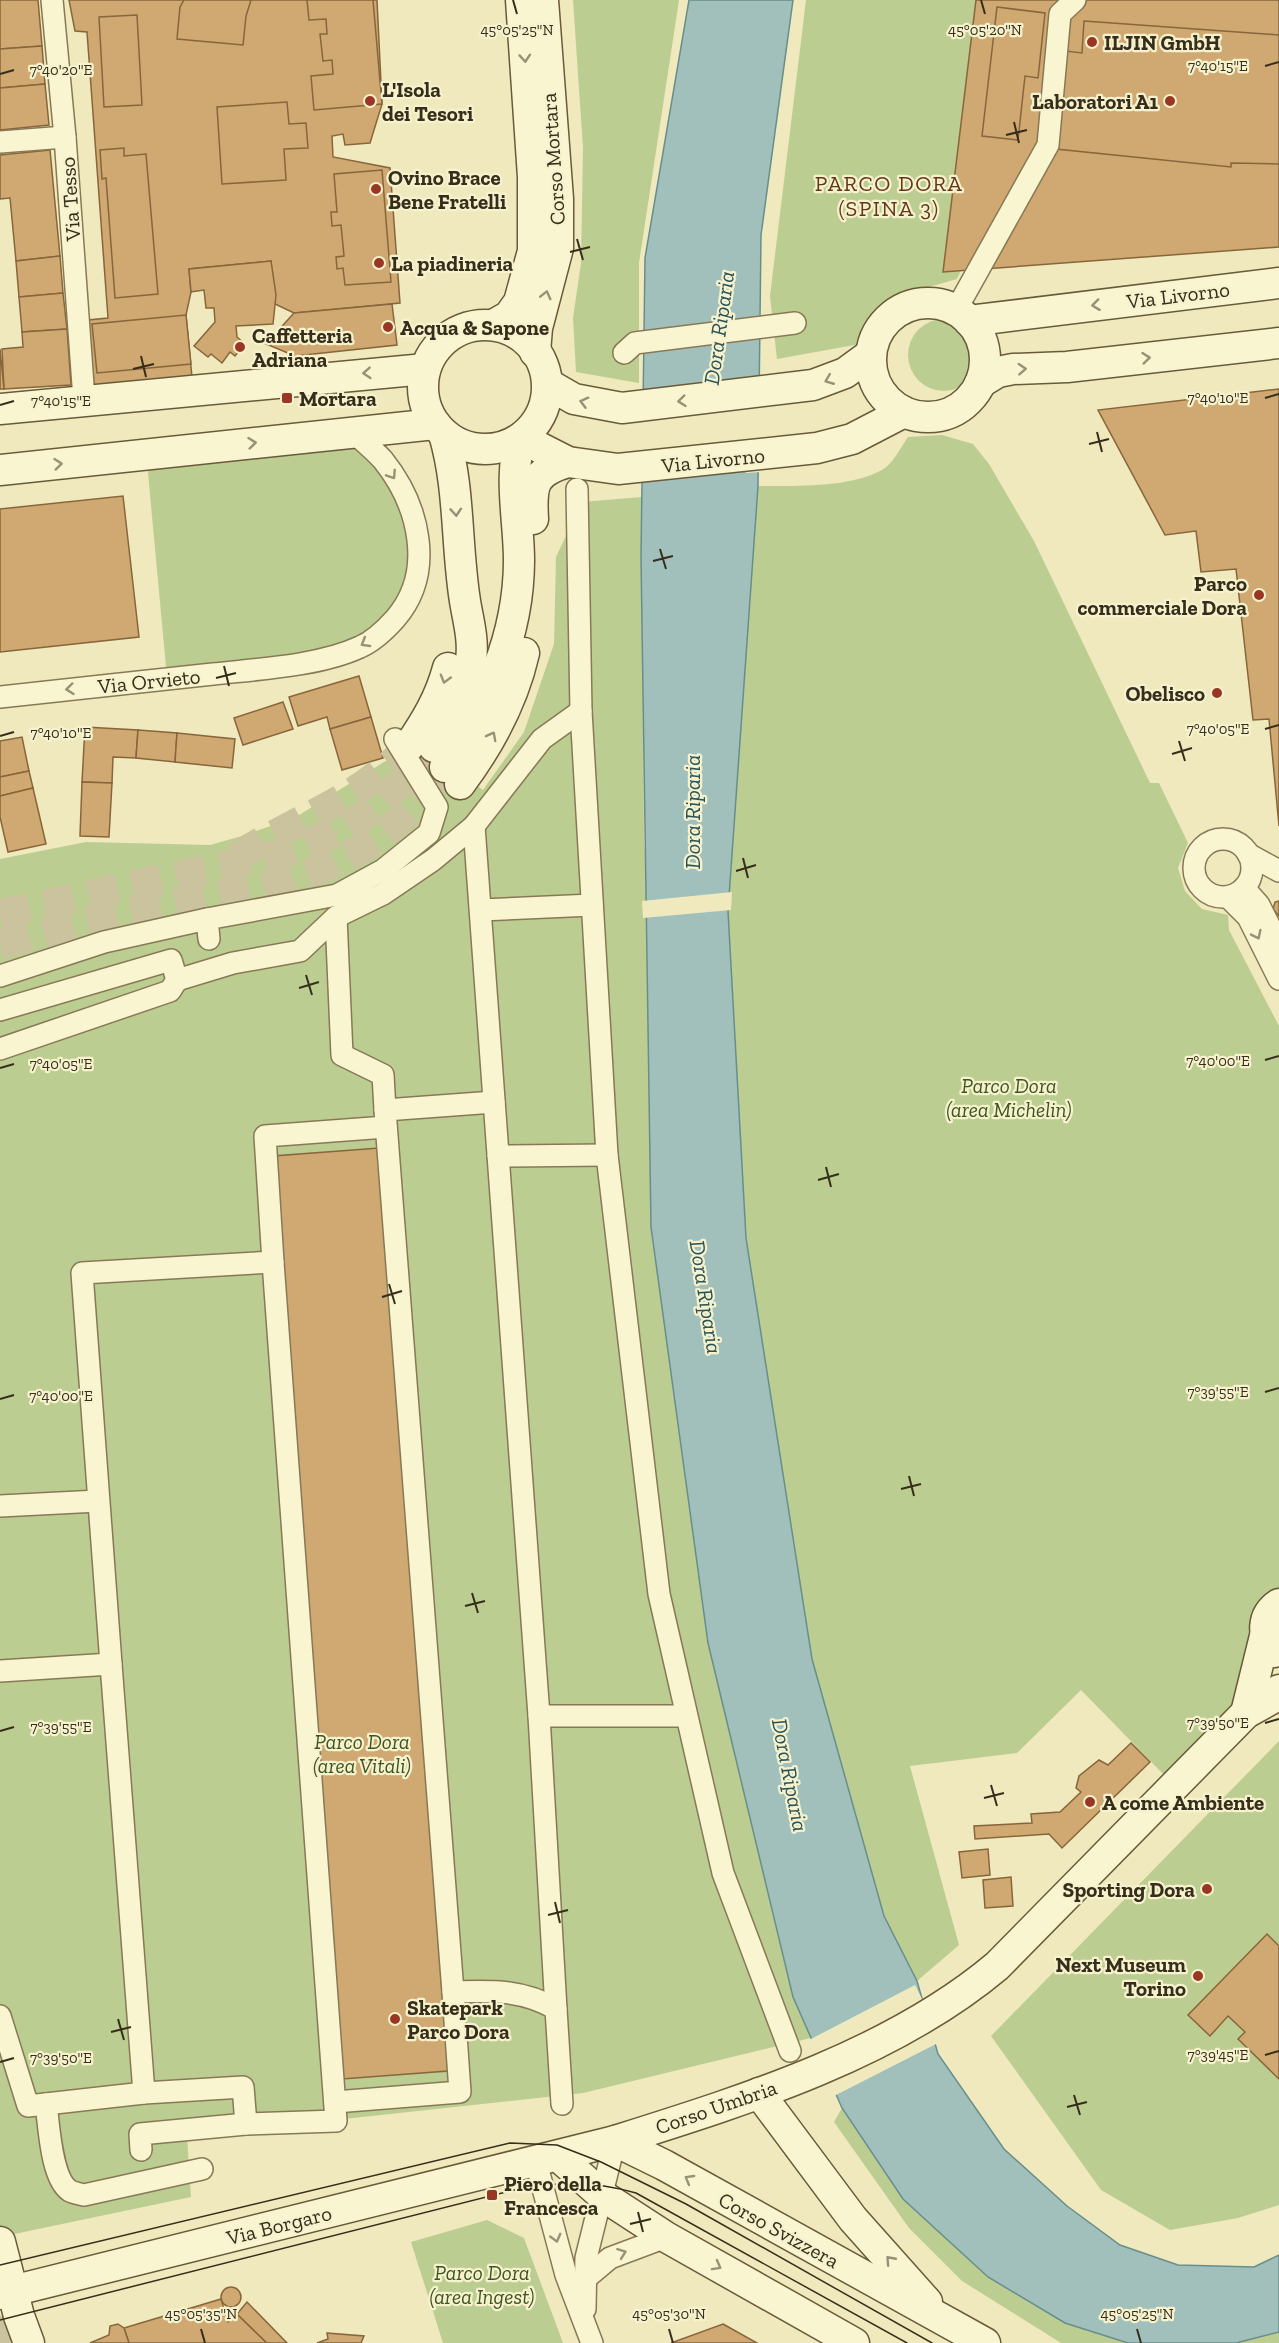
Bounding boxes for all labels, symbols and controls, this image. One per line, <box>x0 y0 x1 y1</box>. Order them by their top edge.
text: 45°05'25"N <box>481 21 553 39</box>
text: 45°05'20"N <box>948 21 1022 39</box>
place label: ILJIN GmbH <box>1104 30 1220 55</box>
marker: ILJIN GmbH <box>1085 35 1099 49</box>
one-way arrow <box>518 54 531 63</box>
text: 7°40'15"E <box>1188 57 1248 75</box>
text: 7°40'20"E <box>30 61 93 79</box>
place label: L'Isola dei Tesori <box>382 77 473 126</box>
place label: Laboratori A1 <box>1032 89 1159 114</box>
street label: Corso Mortara <box>536 92 570 226</box>
marker: L'Isola dei Tesori <box>363 94 377 108</box>
marker: Laboratori A1 <box>1163 94 1177 108</box>
street label: Via Tesso <box>55 156 85 243</box>
place label: Ovino Brace Bene Fratelli <box>388 165 506 214</box>
district label: PARCO DORA (SPINA 3) <box>815 170 963 222</box>
marker: Ovino Brace Bene Fratelli <box>369 182 383 196</box>
place label: La piadineria <box>391 251 514 276</box>
marker: La piadineria <box>372 256 386 270</box>
water label: Dora Riparia <box>698 269 740 387</box>
street label: Via Livorno <box>1124 276 1231 314</box>
one-way arrow <box>539 290 552 300</box>
one-way arrow <box>1091 298 1100 310</box>
place label: Acqua & Sapone <box>400 315 549 340</box>
marker: Acqua & Sapone <box>381 320 395 334</box>
place label: Caffetteria Adriana <box>252 323 353 372</box>
marker: Caffetteria Adriana <box>233 340 247 354</box>
one-way arrow <box>1142 352 1151 365</box>
one-way arrow <box>1017 362 1026 375</box>
one-way arrow <box>362 366 371 379</box>
one-way arrow <box>825 372 835 385</box>
place label: Mortara <box>299 386 377 411</box>
text: 7°40'10"E <box>1188 389 1249 407</box>
marker: Mortara <box>280 391 294 405</box>
text: 7°40'15"E <box>31 392 91 410</box>
one-way arrow <box>678 395 687 407</box>
one-way arrow <box>579 396 589 409</box>
one-way arrow <box>247 437 257 450</box>
street label: Via Livorno <box>659 442 766 478</box>
one-way arrow <box>54 458 63 471</box>
one-way arrow <box>385 468 396 479</box>
one-way arrow <box>449 508 462 517</box>
place label: Parco commerciale Dora <box>1078 571 1247 620</box>
marker: Parco commerciale Dora <box>1252 588 1266 602</box>
one-way arrow <box>361 636 371 647</box>
street label: Via Orvieto <box>95 663 202 699</box>
one-way arrow <box>440 673 453 683</box>
place label: Obelisco <box>1126 681 1205 706</box>
one-way arrow <box>66 682 75 695</box>
marker: Obelisco <box>1210 686 1224 700</box>
text: 7°40'05"E <box>1187 720 1250 738</box>
text: 7°40'10"E <box>31 724 92 742</box>
one-way arrow <box>485 731 496 742</box>
water label: Dora Riparia <box>679 755 706 869</box>
one-way arrow <box>1250 929 1262 940</box>
text: 7°40'00"E <box>1186 1052 1250 1070</box>
text: 7°40'05"E <box>30 1055 93 1073</box>
park label: Parco Dora (area Michelin) <box>946 1073 1072 1122</box>
water label: Dora Riparia <box>684 1238 728 1356</box>
text: 7°39'55"E <box>1188 1383 1249 1401</box>
text: 7°40'00"E <box>29 1387 93 1405</box>
text: 7°39'50"E <box>1187 1714 1249 1732</box>
water label: Dora Riparia <box>766 1716 814 1834</box>
text: 7°39'55"E <box>31 1718 92 1736</box>
park label: Parco Dora (area Vitali) <box>313 1729 411 1778</box>
place label: A come Ambiente <box>1102 1790 1264 1815</box>
marker: A come Ambiente <box>1083 1795 1097 1809</box>
place label: Sporting Dora <box>1063 1877 1195 1902</box>
marker: Sporting Dora <box>1200 1882 1214 1896</box>
place label: Next Museum Torino <box>1056 1952 1187 2001</box>
marker: Next Museum Torino <box>1191 1969 1205 1983</box>
place label: Skatepark Parco Dora <box>407 1995 510 2044</box>
marker: Skatepark Parco Dora <box>388 2012 402 2026</box>
text: 7°39'45"E <box>1188 2046 1249 2064</box>
text: 7°39'50"E <box>30 2049 92 2067</box>
street label: Corso Umbria <box>652 2075 780 2139</box>
place label: Piero della Francesca <box>504 2171 602 2220</box>
one-way arrow <box>685 2175 695 2187</box>
street label: Corso Svizzera <box>714 2187 844 2273</box>
marker: Piero della Francesca <box>485 2188 499 2202</box>
street label: Via Borgaro <box>223 2200 334 2250</box>
one-way arrow <box>549 2233 562 2243</box>
one-way arrow <box>616 2248 627 2260</box>
one-way arrow <box>886 2256 897 2267</box>
one-way arrow <box>711 2259 721 2270</box>
park label: Parco Dora (area Ingest) <box>430 2260 534 2309</box>
text: 45°05'35"N <box>165 2305 237 2323</box>
text: 45°05'30"N <box>632 2305 706 2323</box>
text: 45°05'25"N <box>1101 2305 1173 2323</box>

